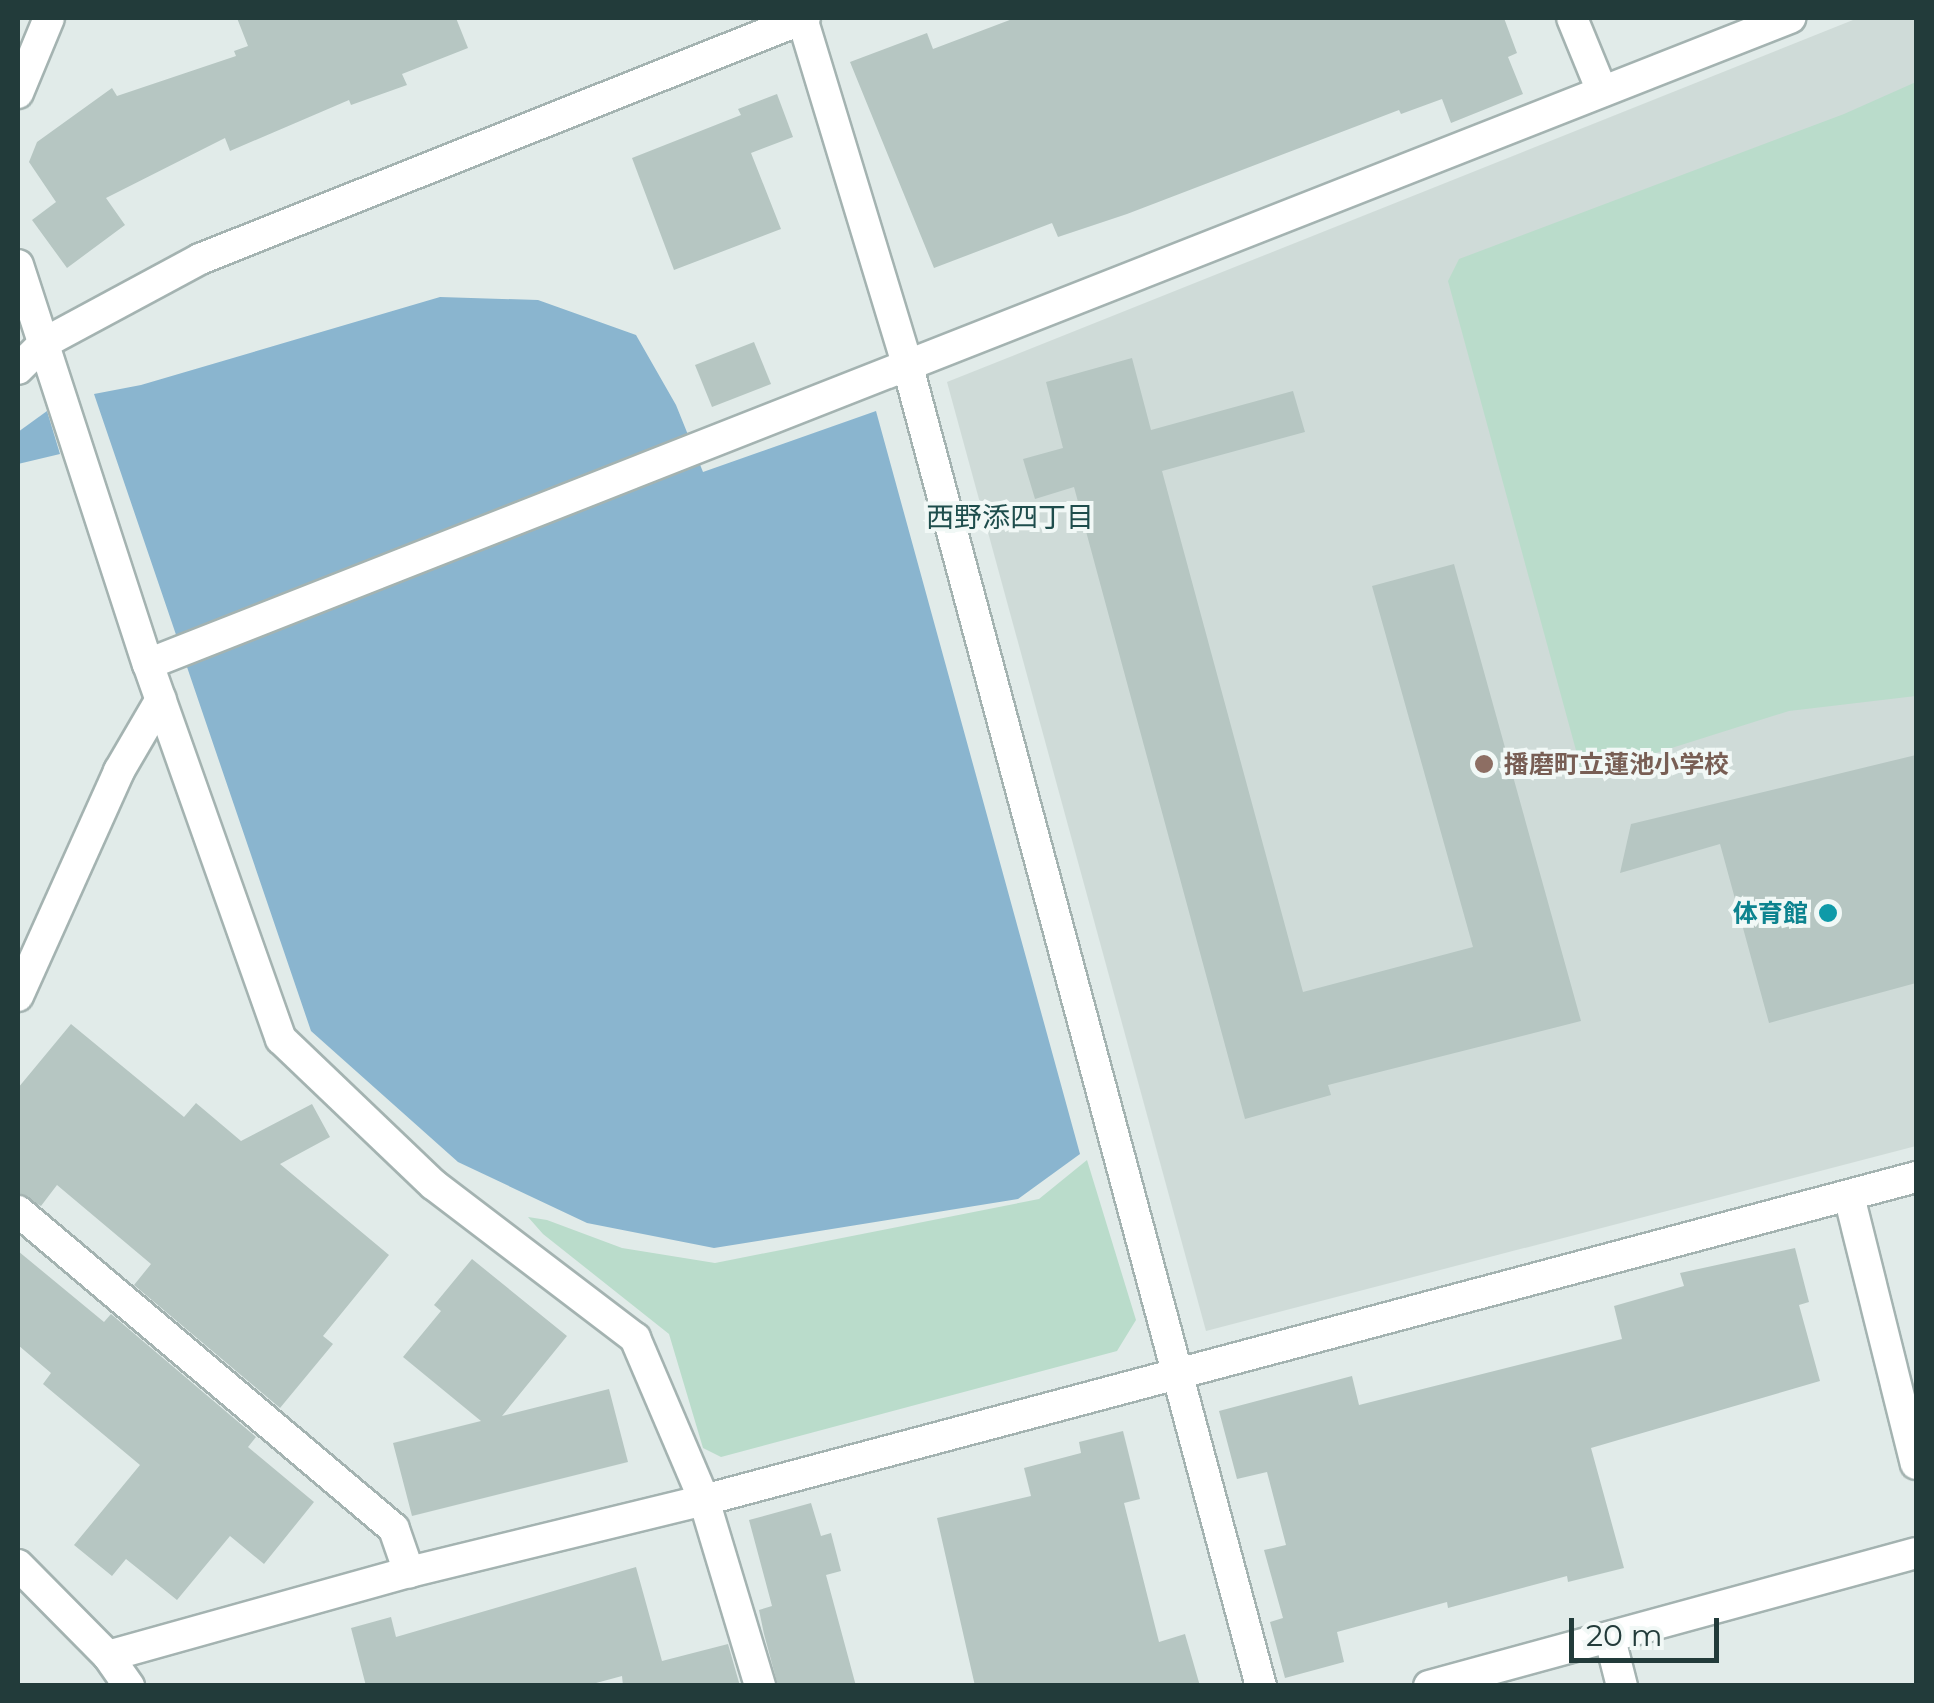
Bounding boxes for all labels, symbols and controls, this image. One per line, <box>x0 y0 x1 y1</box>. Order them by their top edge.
district label: 西野添四丁目 <box>926 500 1094 534</box>
place label: 播磨町立蓮池小学校 <box>1504 749 1729 779</box>
marker: 播磨町立蓮池小学校 <box>1473 753 1495 775</box>
place label: 体育館 <box>1733 898 1808 928</box>
marker: 体育館 <box>1817 902 1839 924</box>
scale bar <box>1574 1598 1724 1660</box>
text: 20 m <box>1586 1617 1663 1654</box>

